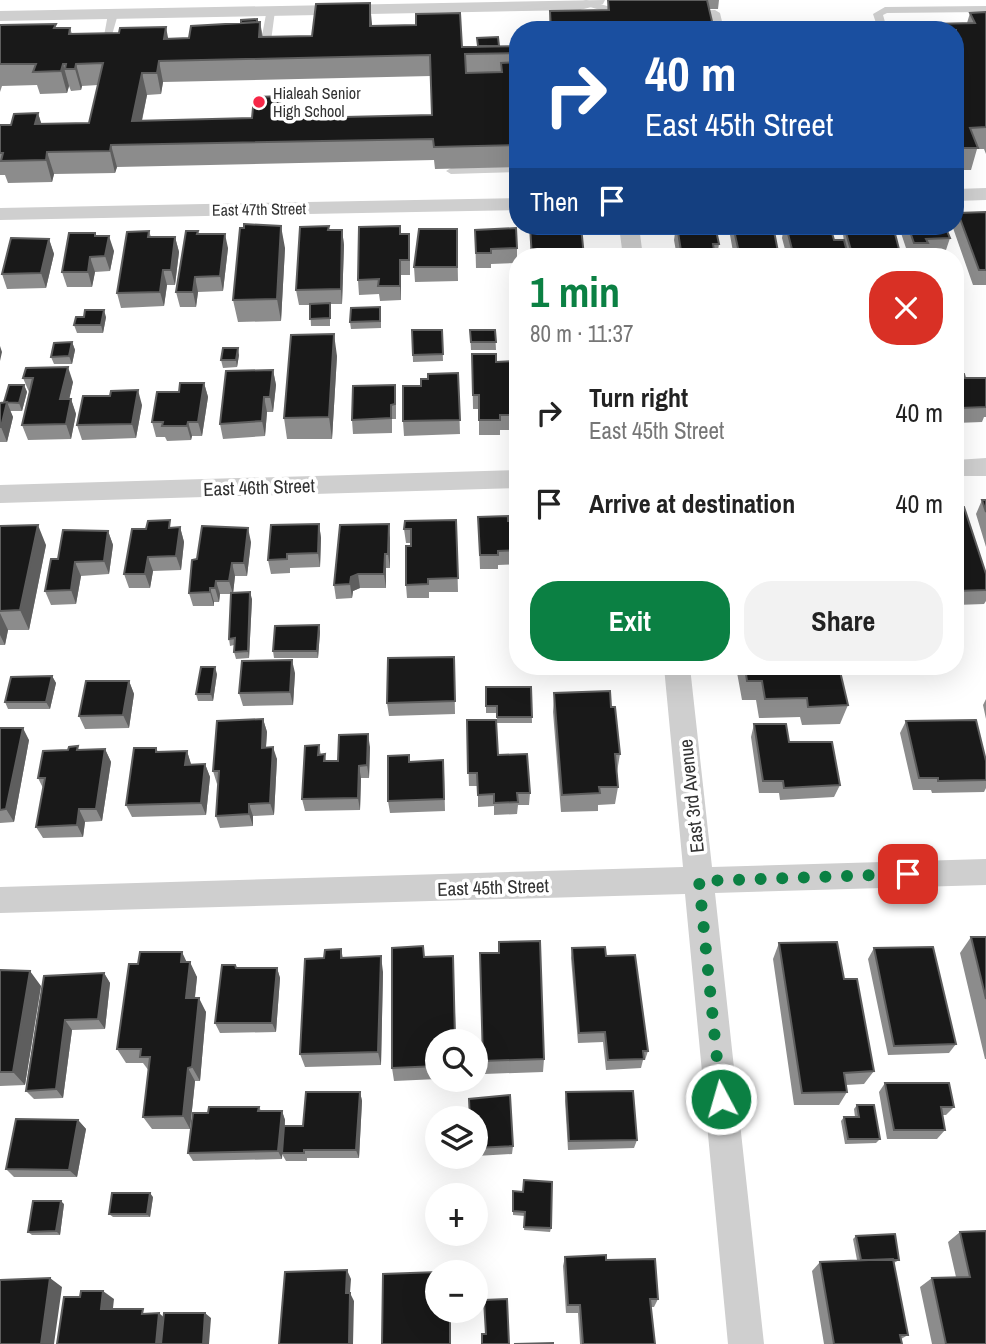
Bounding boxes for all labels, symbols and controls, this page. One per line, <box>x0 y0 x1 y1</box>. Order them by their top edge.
text: 40 m <box>645 40 737 106</box>
icon: right <box>530 49 621 140</box>
place label: Hialeah Senior High School <box>273 82 361 122</box>
marker: Hialeah Senior High School <box>251 94 267 110</box>
text: East 45th Street <box>645 103 833 146</box>
icon: arrive <box>593 182 631 220</box>
text: Then <box>530 184 579 219</box>
street label: East 47th Street <box>212 197 307 221</box>
text: 1 min <box>530 264 620 320</box>
button: close <box>869 271 943 345</box>
text: 80 m · 11:37 <box>530 318 633 349</box>
text: Turn right <box>589 380 688 415</box>
icon: right <box>530 394 568 432</box>
text: 40 m <box>896 395 943 430</box>
text: East 45th Street <box>589 415 724 446</box>
street label: East 46th Street <box>203 472 316 502</box>
icon: arrive <box>530 485 568 523</box>
text: Arrive at destination <box>589 486 795 521</box>
text: 40 m <box>896 486 943 521</box>
button: Exit <box>530 581 730 661</box>
button: Share <box>744 581 943 661</box>
street label: East 3rd Avenue <box>672 738 710 854</box>
pin <box>878 844 938 904</box>
icon: arrive <box>889 855 927 893</box>
street label: East 45th Street <box>437 872 550 902</box>
map controls <box>425 1029 488 1323</box>
button: search <box>425 1029 488 1092</box>
position arrow <box>684 1062 758 1136</box>
button: layers <box>425 1106 488 1169</box>
button: + <box>425 1183 488 1246</box>
button: − <box>425 1260 488 1323</box>

